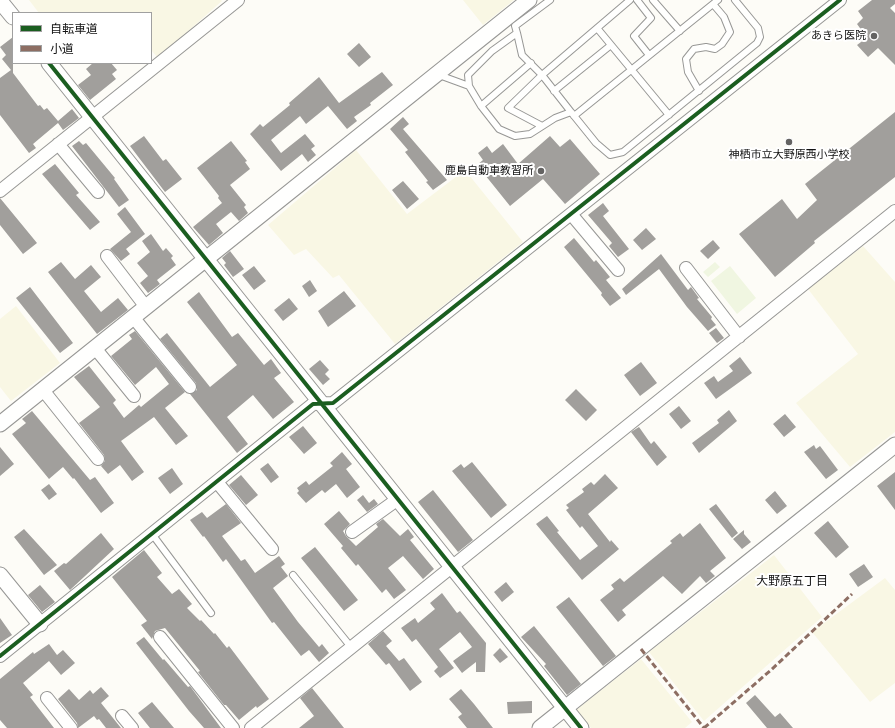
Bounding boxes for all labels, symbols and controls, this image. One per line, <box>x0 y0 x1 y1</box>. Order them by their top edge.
legend <box>12 12 152 64</box>
text: 自転車道 <box>50 22 98 36</box>
place label: あきら医院 <box>811 29 866 43</box>
marker: あきら医院 <box>869 31 879 41</box>
text: 小道 <box>50 42 74 56</box>
marker: 神栖市立大野原西小学校 <box>784 137 794 147</box>
place label: 神栖市立大野原西小学校 <box>729 148 849 162</box>
place label: 鹿島自動車教習所 <box>445 164 533 178</box>
marker: 鹿島自動車教習所 <box>536 166 546 176</box>
district label: 大野原五丁目 <box>756 575 828 589</box>

